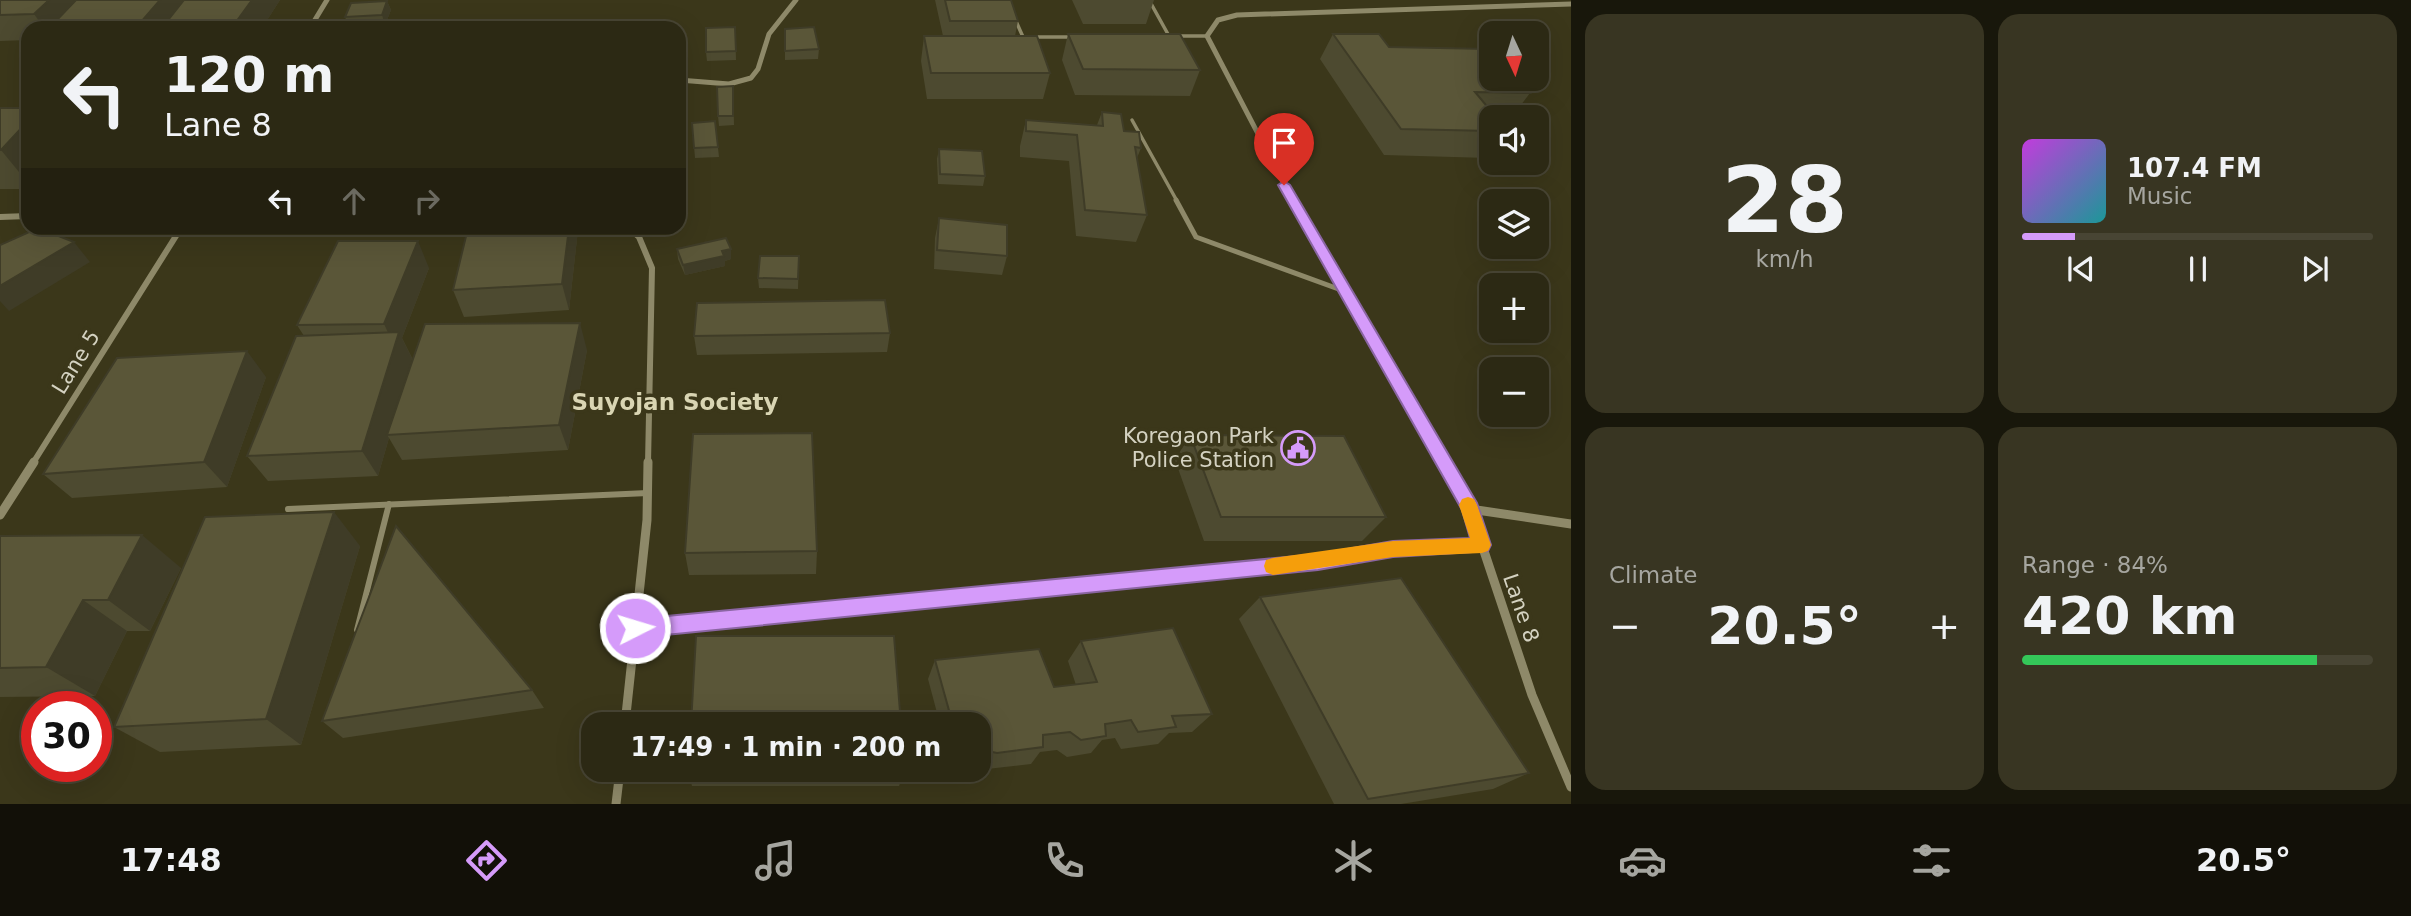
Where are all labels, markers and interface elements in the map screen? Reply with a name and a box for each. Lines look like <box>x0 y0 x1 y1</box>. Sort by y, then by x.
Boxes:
north arrow <box>1479 21 1549 91</box>
map controls <box>1479 21 1549 427</box>
text: 120 m <box>164 47 334 104</box>
icon: left <box>49 49 140 140</box>
button: sound <box>1479 105 1549 175</box>
text: Lane 8 <box>164 106 272 144</box>
pin <box>1254 113 1314 185</box>
icon: arrive <box>1265 124 1303 162</box>
text: 28 <box>1721 148 1848 253</box>
text: 107.4 FM <box>2127 153 2262 183</box>
icon: left <box>262 182 300 220</box>
icon: ahead <box>335 182 373 220</box>
icon: right <box>408 182 446 220</box>
text: Music <box>2127 183 2192 209</box>
button: layers <box>1479 189 1549 259</box>
text: km/h <box>1755 246 1814 272</box>
icon: previous <box>2062 250 2100 288</box>
icon: pause <box>2179 250 2217 288</box>
icon: next <box>2296 250 2334 288</box>
button: + <box>1479 273 1549 343</box>
street label: Lane 5 <box>47 326 105 398</box>
button: − <box>1479 357 1549 427</box>
district label: Suyojan Society <box>572 389 779 415</box>
place label: Koregaon Park Police Station <box>1123 424 1275 472</box>
public building icon: Koregaon Park Police Station <box>1279 429 1317 467</box>
text: Range · 84% <box>2022 552 2168 578</box>
text: Climate <box>1609 562 1698 588</box>
street label: Lane 8 <box>1498 571 1544 645</box>
text: 420 km <box>2022 586 2237 646</box>
position arrow <box>598 591 672 665</box>
text: 20.5° <box>1707 596 1862 656</box>
text: − <box>1609 604 1641 648</box>
text: + <box>1928 604 1960 648</box>
speed limit sign: 30 <box>21 691 112 782</box>
text: 17:49 · 1 min · 200 m <box>631 732 941 762</box>
icon: directions <box>462 836 511 885</box>
icon: music <box>751 836 800 885</box>
icon: phone <box>1040 836 1089 885</box>
icon: climate <box>1329 836 1378 885</box>
icon: car <box>1618 836 1667 885</box>
icon: filters <box>1907 836 1956 885</box>
text: 17:48 <box>120 841 222 879</box>
text: 20.5° <box>2196 841 2291 879</box>

